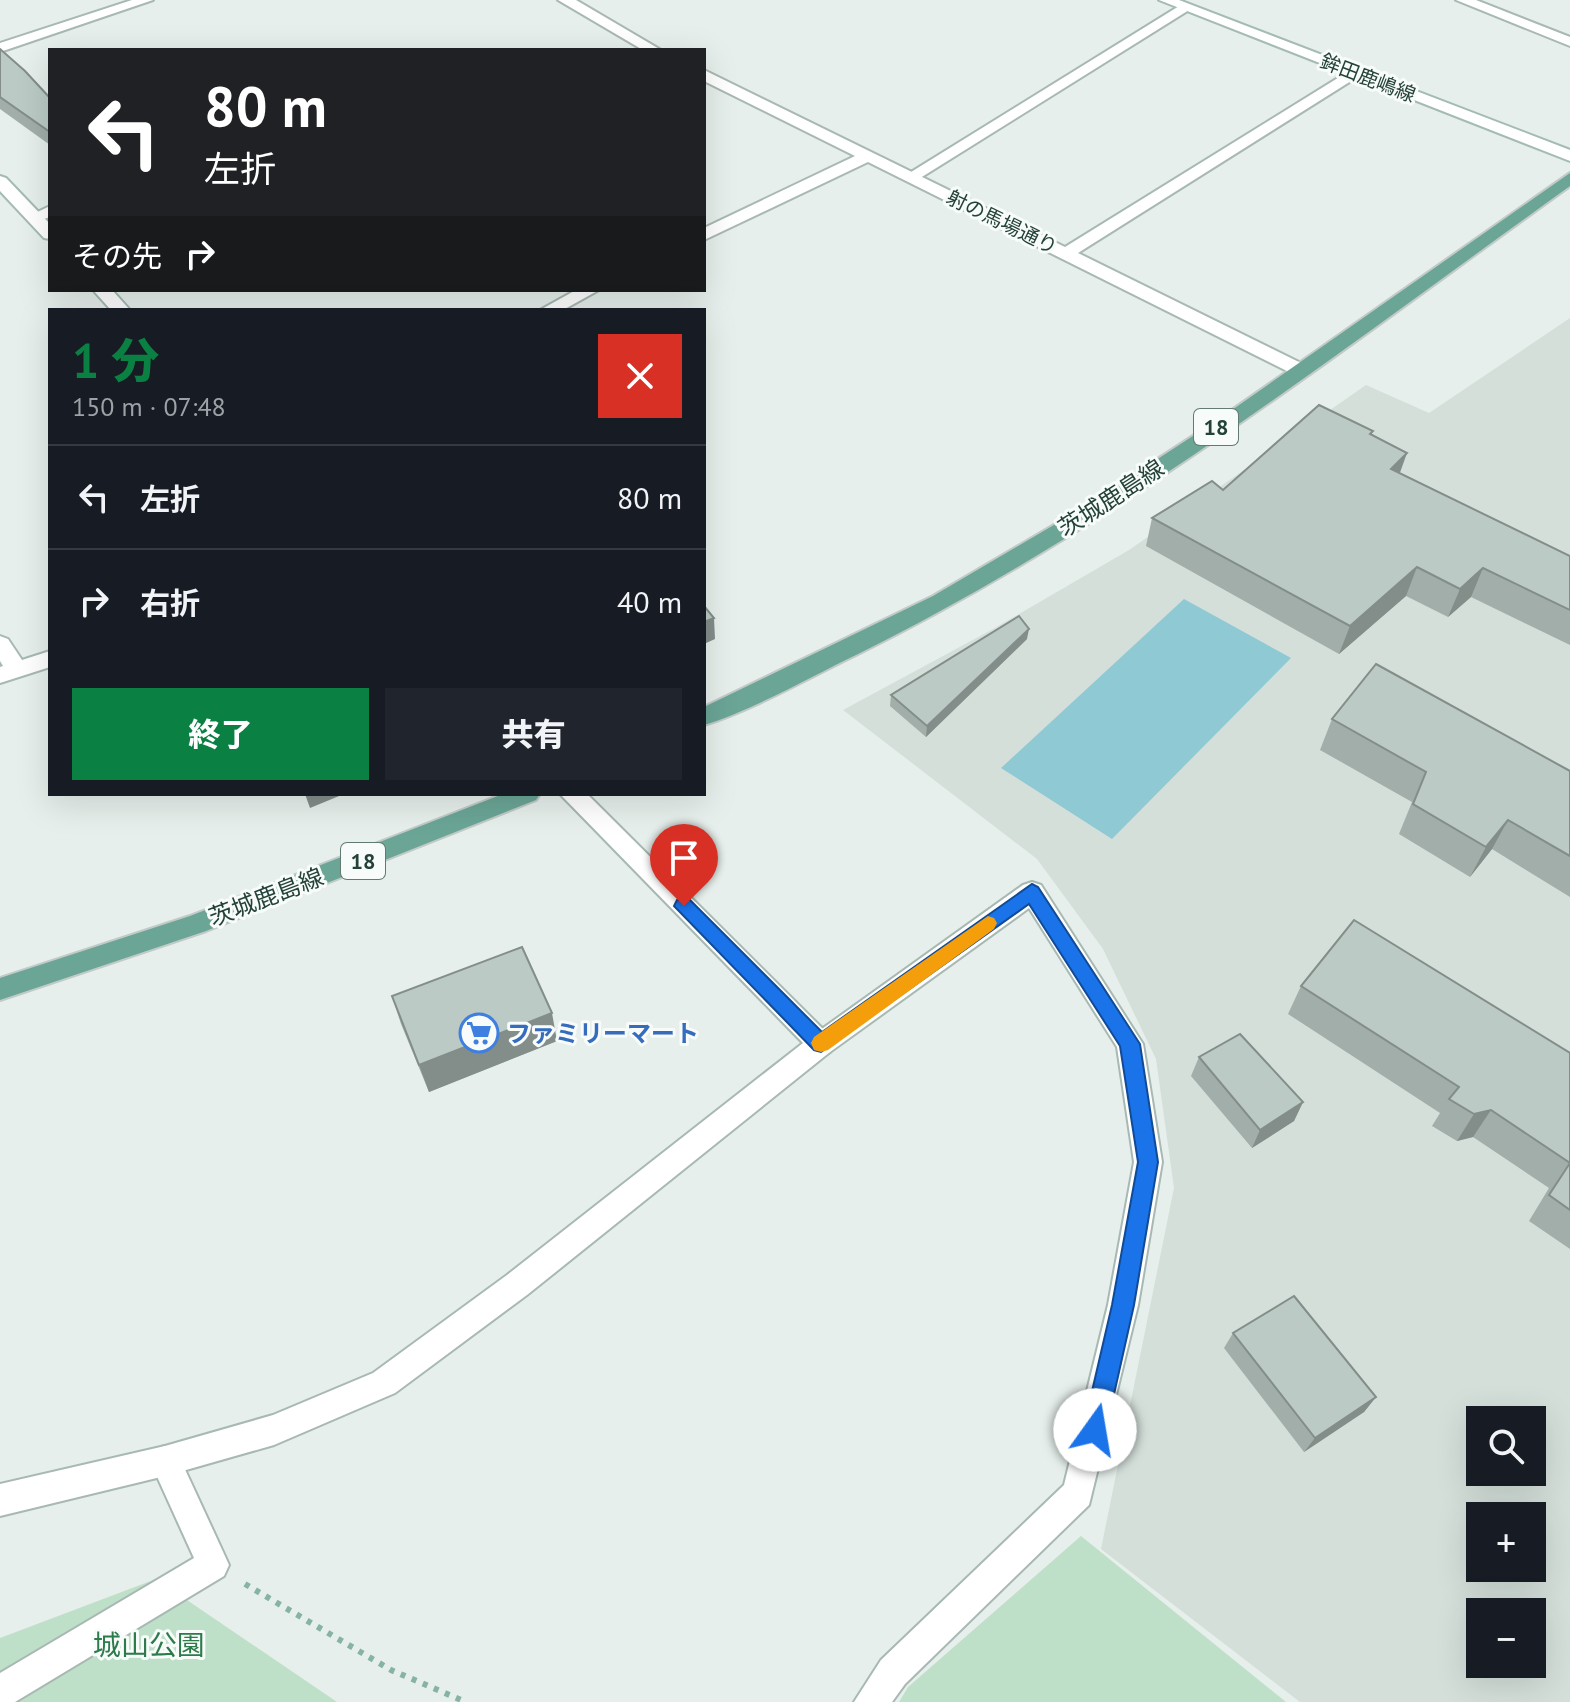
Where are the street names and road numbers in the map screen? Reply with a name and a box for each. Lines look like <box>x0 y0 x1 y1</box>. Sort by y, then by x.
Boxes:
street label: 鉾田鹿嶋線 <box>1317 48 1419 108</box>
street label: 射の馬場通り <box>942 184 1062 260</box>
road number: 18 <box>1194 409 1238 445</box>
street label: 茨城鹿島線 <box>1052 452 1170 544</box>
road number: 18 <box>341 843 385 879</box>
street label: 茨城鹿島線 <box>204 861 328 933</box>

